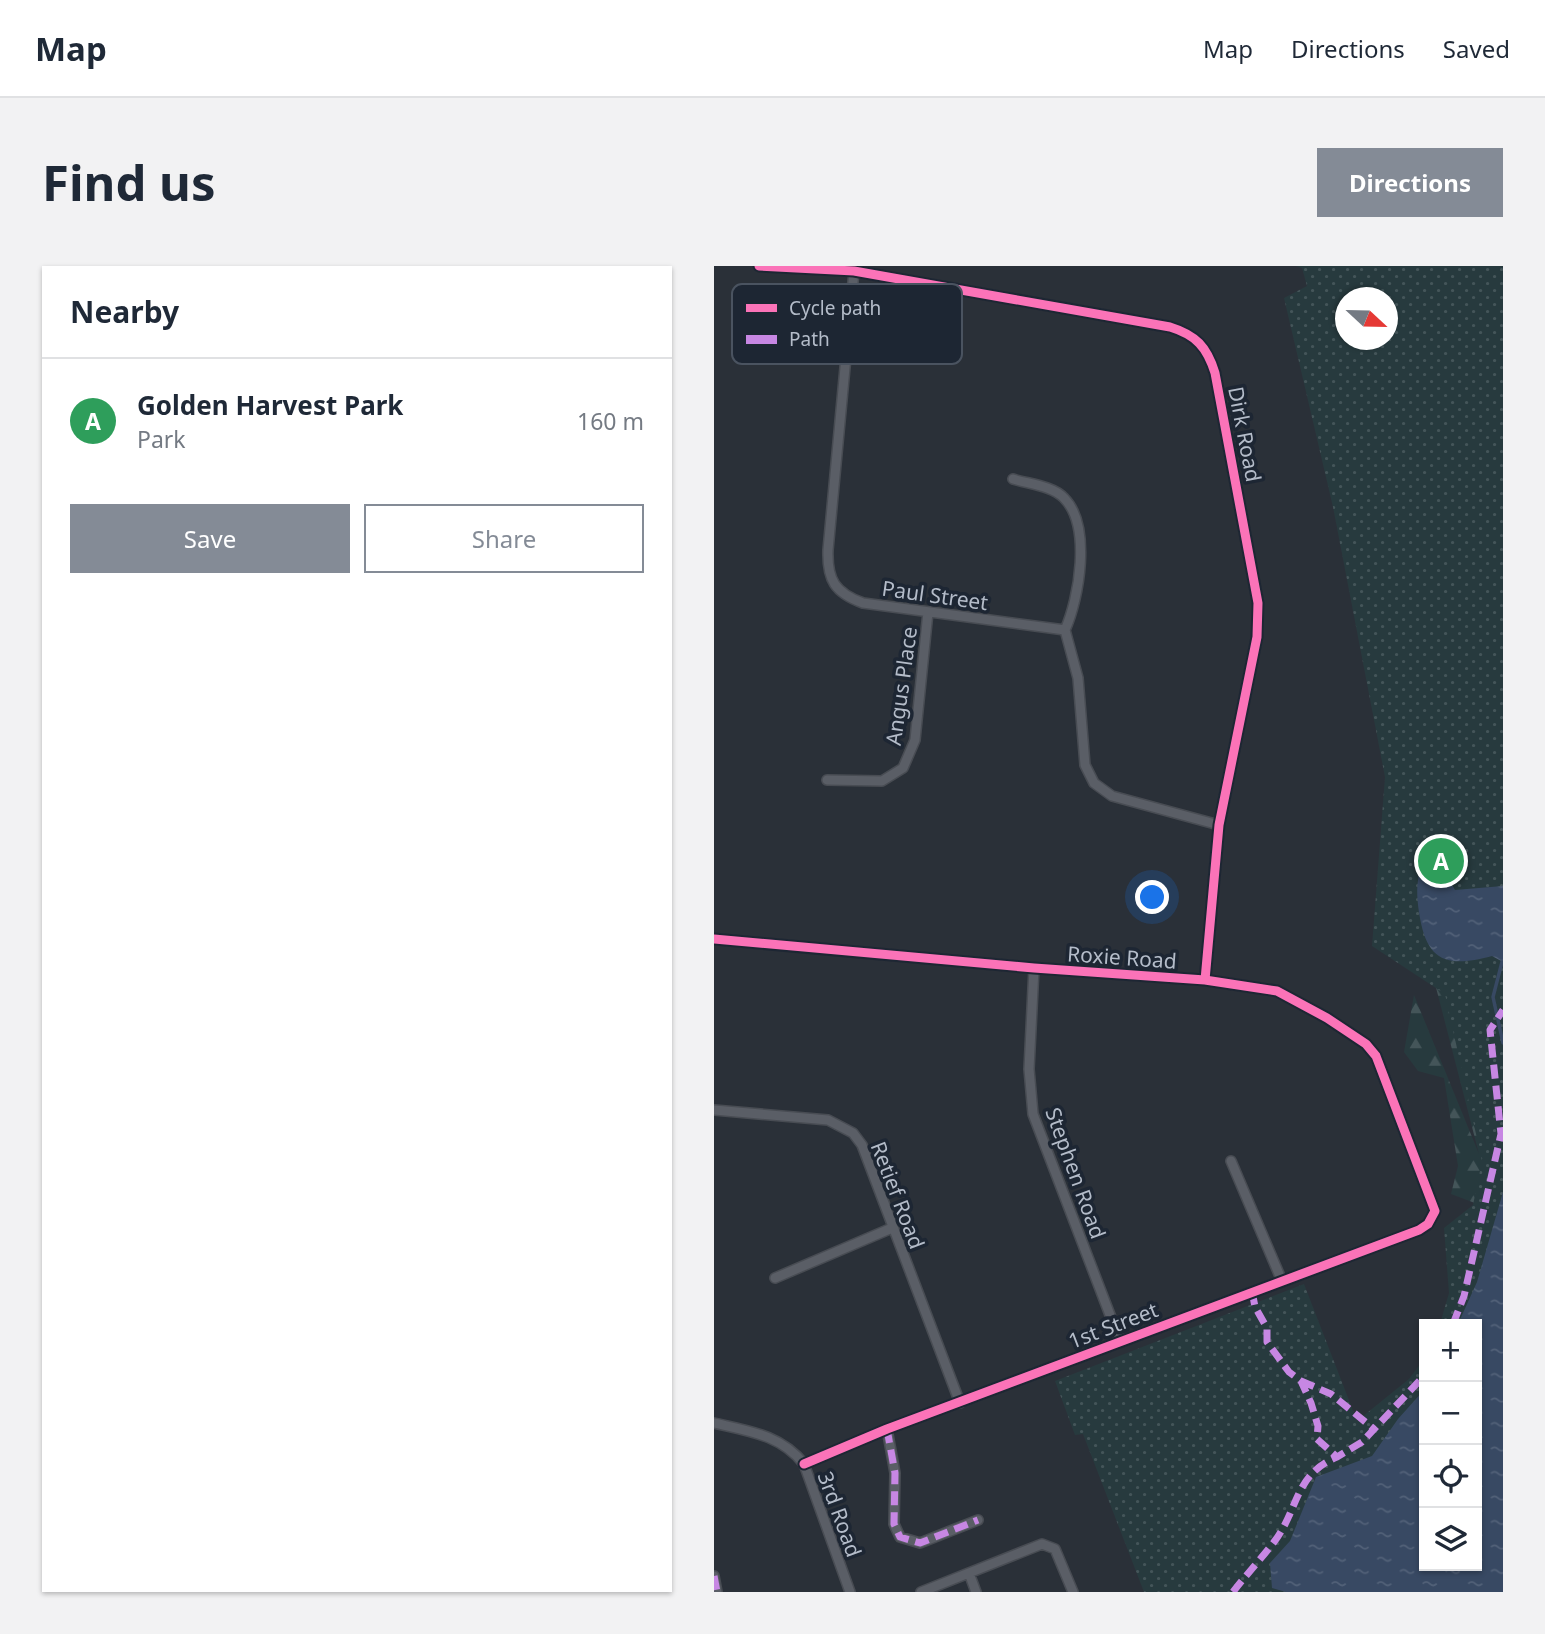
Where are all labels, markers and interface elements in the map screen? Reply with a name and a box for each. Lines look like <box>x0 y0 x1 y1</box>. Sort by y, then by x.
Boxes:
text: Map <box>35 26 107 71</box>
text: Map <box>1203 32 1253 65</box>
text: Directions <box>1291 32 1405 65</box>
text: Saved <box>1443 32 1510 65</box>
button: Directions <box>1317 148 1503 217</box>
text: Find us <box>42 149 216 215</box>
legend <box>732 284 962 364</box>
north arrow <box>1335 287 1398 350</box>
text: Nearby <box>70 291 179 332</box>
text: Cycle path <box>789 295 881 321</box>
text: Path <box>789 326 830 352</box>
street label: Dirk Road <box>1222 384 1268 484</box>
text: Golden Harvest Park <box>137 387 403 423</box>
text: A <box>85 405 101 437</box>
text: 160 m <box>577 405 644 437</box>
text: Park <box>137 423 186 455</box>
button: Save <box>70 504 350 573</box>
button: Share <box>364 504 644 573</box>
street label: Paul Street <box>880 574 990 616</box>
street label: Angus Place <box>879 625 923 747</box>
pin: A <box>1418 835 1464 887</box>
your location <box>1135 880 1169 914</box>
street label: Roxie Road <box>1066 939 1178 975</box>
street label: Stephen Road <box>1039 1104 1113 1242</box>
street label: Retief Road <box>865 1137 931 1253</box>
street label: 1st Street <box>1064 1295 1162 1355</box>
map controls <box>1419 1319 1482 1571</box>
button: + <box>1419 1319 1482 1382</box>
button: − <box>1419 1382 1482 1445</box>
button: locate <box>1419 1445 1482 1508</box>
street label: 3rd Road <box>812 1467 868 1561</box>
button: layers <box>1419 1508 1482 1571</box>

